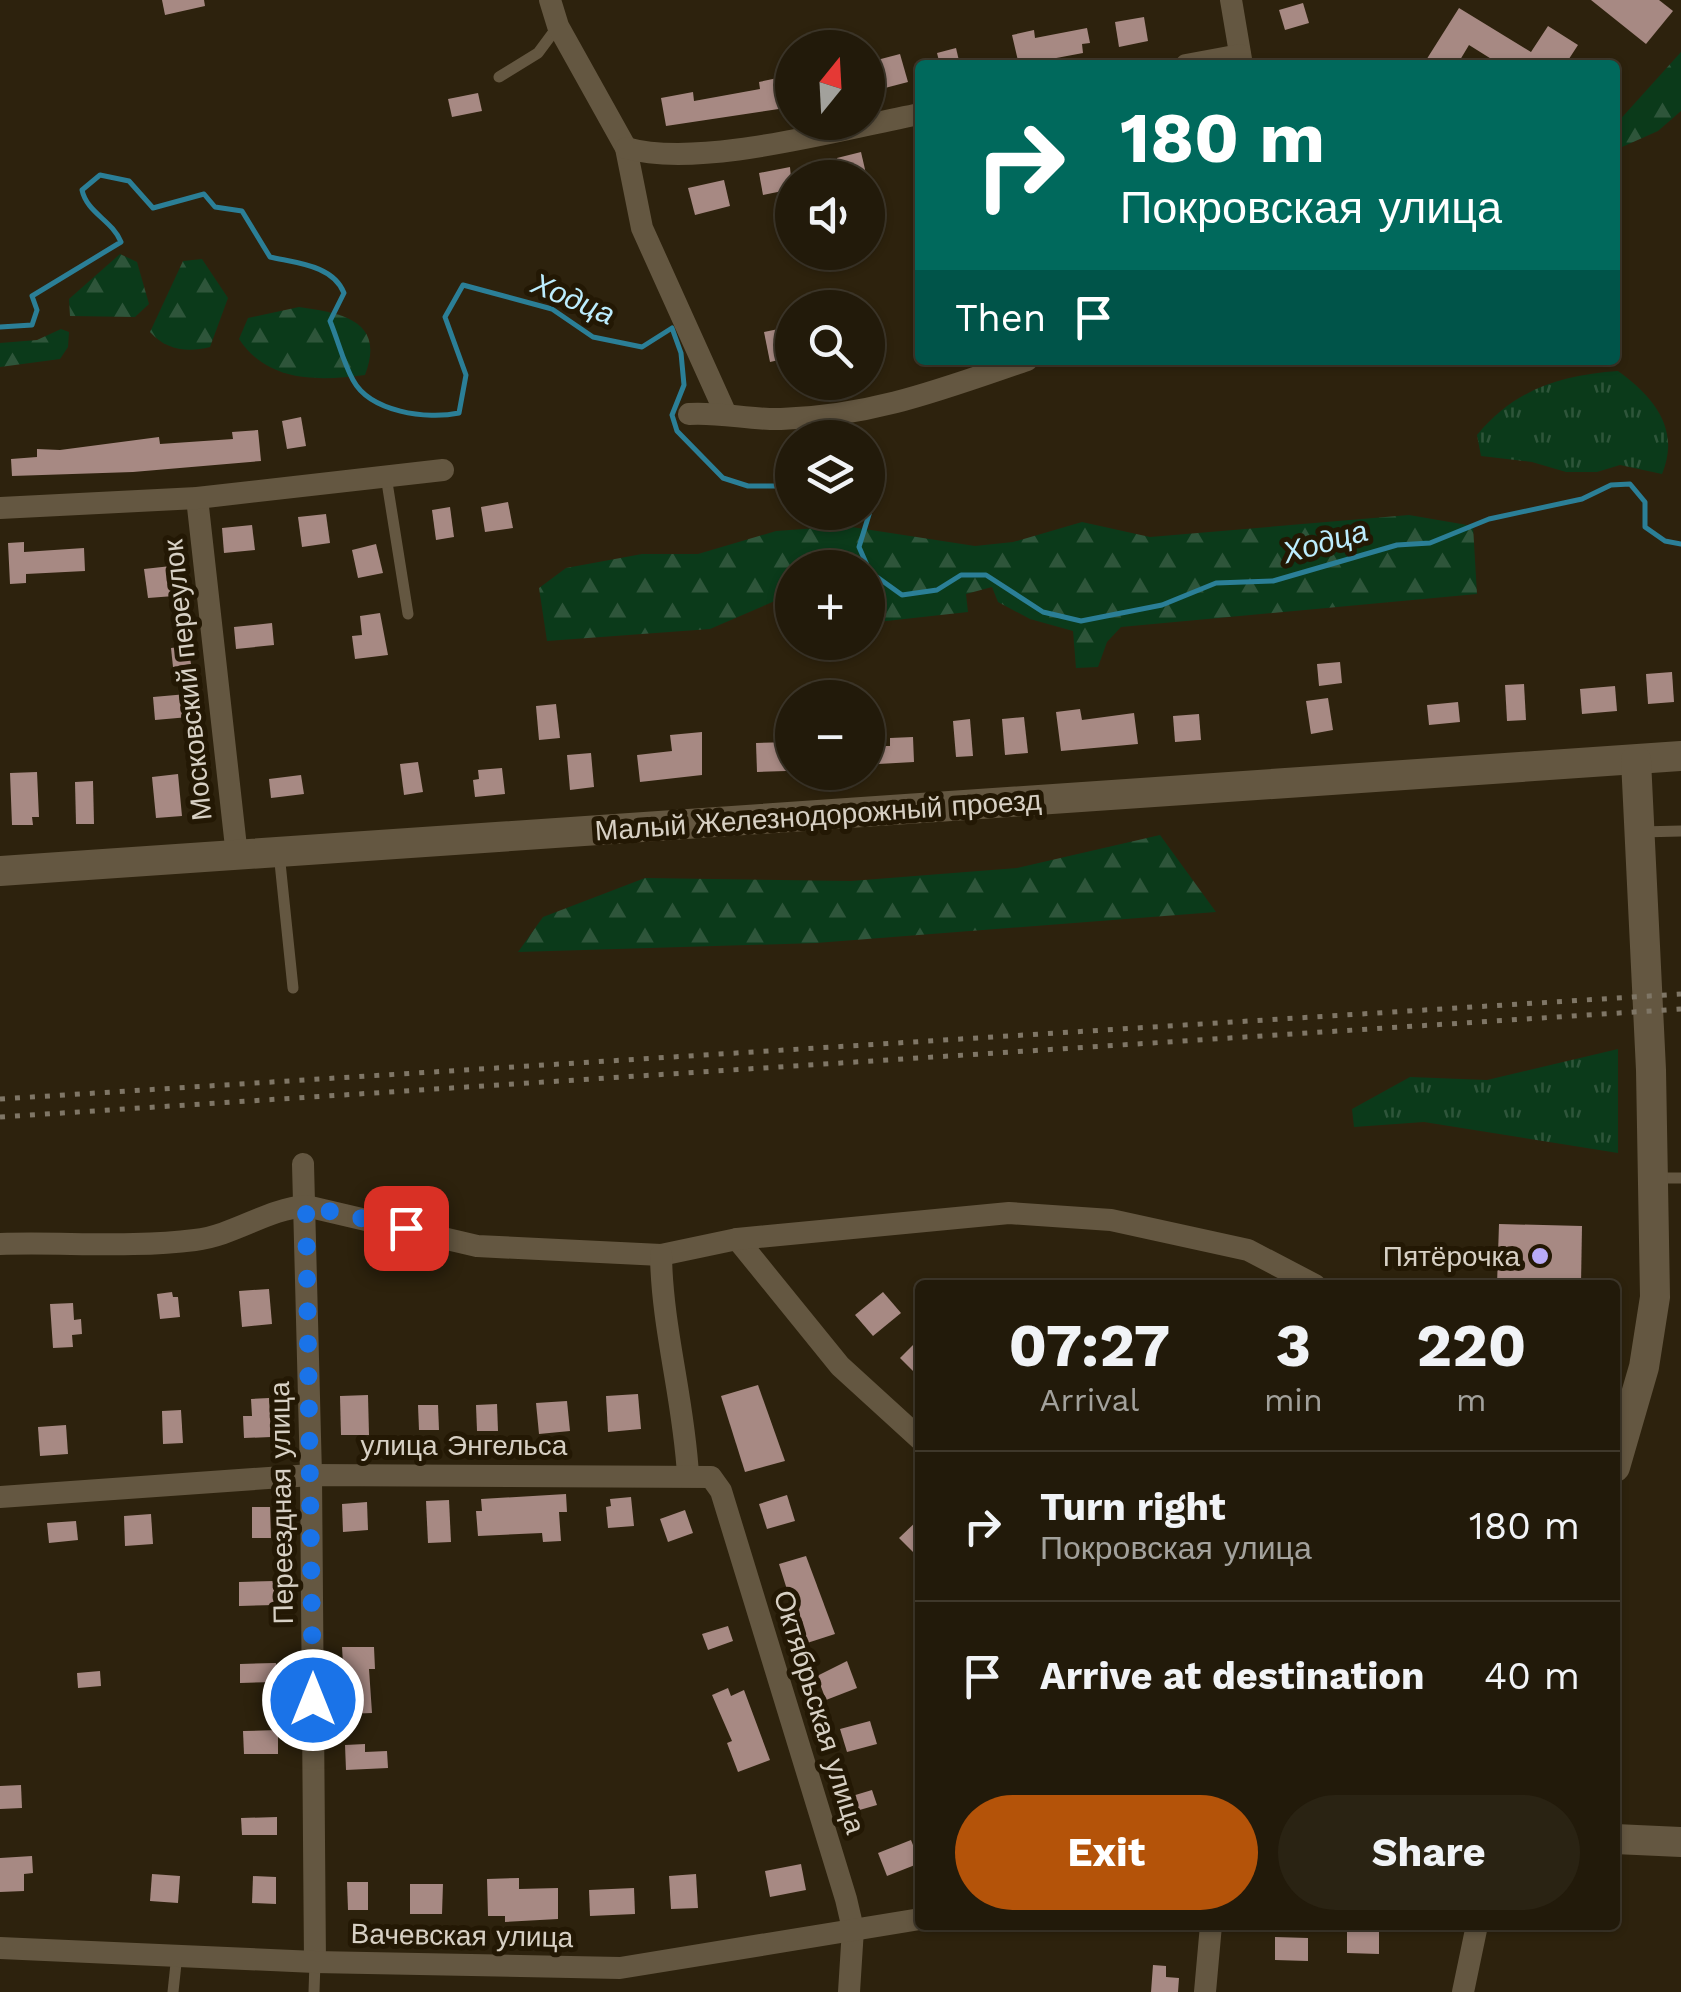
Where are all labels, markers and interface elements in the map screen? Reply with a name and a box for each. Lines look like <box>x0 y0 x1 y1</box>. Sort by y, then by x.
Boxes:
north arrow <box>775 30 885 140</box>
map controls <box>775 30 885 790</box>
text: 180 m <box>1120 97 1325 179</box>
icon: right <box>955 100 1085 230</box>
button: sound <box>775 160 885 270</box>
text: Покровская улица <box>1120 181 1502 234</box>
water label: Ходца <box>525 265 620 332</box>
button: search <box>775 290 885 400</box>
icon: arrive <box>1066 290 1121 345</box>
text: Then <box>955 296 1046 340</box>
button: layers <box>775 420 885 530</box>
water label: Ходца <box>1277 513 1371 571</box>
street label: Московский переулок <box>156 537 219 822</box>
button: + <box>775 550 885 660</box>
button: − <box>775 680 885 790</box>
street label: Малый Железнодорожный проезд <box>594 783 1042 848</box>
pin <box>364 1186 449 1271</box>
icon: arrive <box>379 1201 434 1256</box>
place label: Пятёрочка <box>1383 1240 1520 1273</box>
marker: Пятёрочка <box>1529 1245 1551 1267</box>
text: 07:27 <box>1009 1310 1170 1381</box>
text: 3 <box>1275 1310 1311 1381</box>
text: 220 <box>1416 1310 1526 1381</box>
street label: Переездная улица <box>263 1381 300 1625</box>
text: Arrival <box>1040 1381 1139 1419</box>
text: min <box>1264 1381 1323 1419</box>
text: m <box>1456 1381 1487 1419</box>
street label: улица Энгельса <box>361 1429 568 1462</box>
text: Turn right <box>1040 1485 1226 1529</box>
icon: right <box>955 1499 1010 1554</box>
text: 180 m <box>1469 1504 1580 1548</box>
text: Покровская улица <box>1040 1529 1312 1567</box>
street label: Октябрьская улица <box>767 1587 872 1838</box>
position arrow <box>261 1648 365 1752</box>
icon: arrive <box>955 1649 1010 1704</box>
text: Arrive at destination <box>1040 1654 1425 1698</box>
text: 40 m <box>1484 1654 1580 1698</box>
button: Exit <box>955 1795 1258 1910</box>
button: Share <box>1278 1795 1580 1910</box>
street label: Вачевская улица <box>350 1917 574 1954</box>

